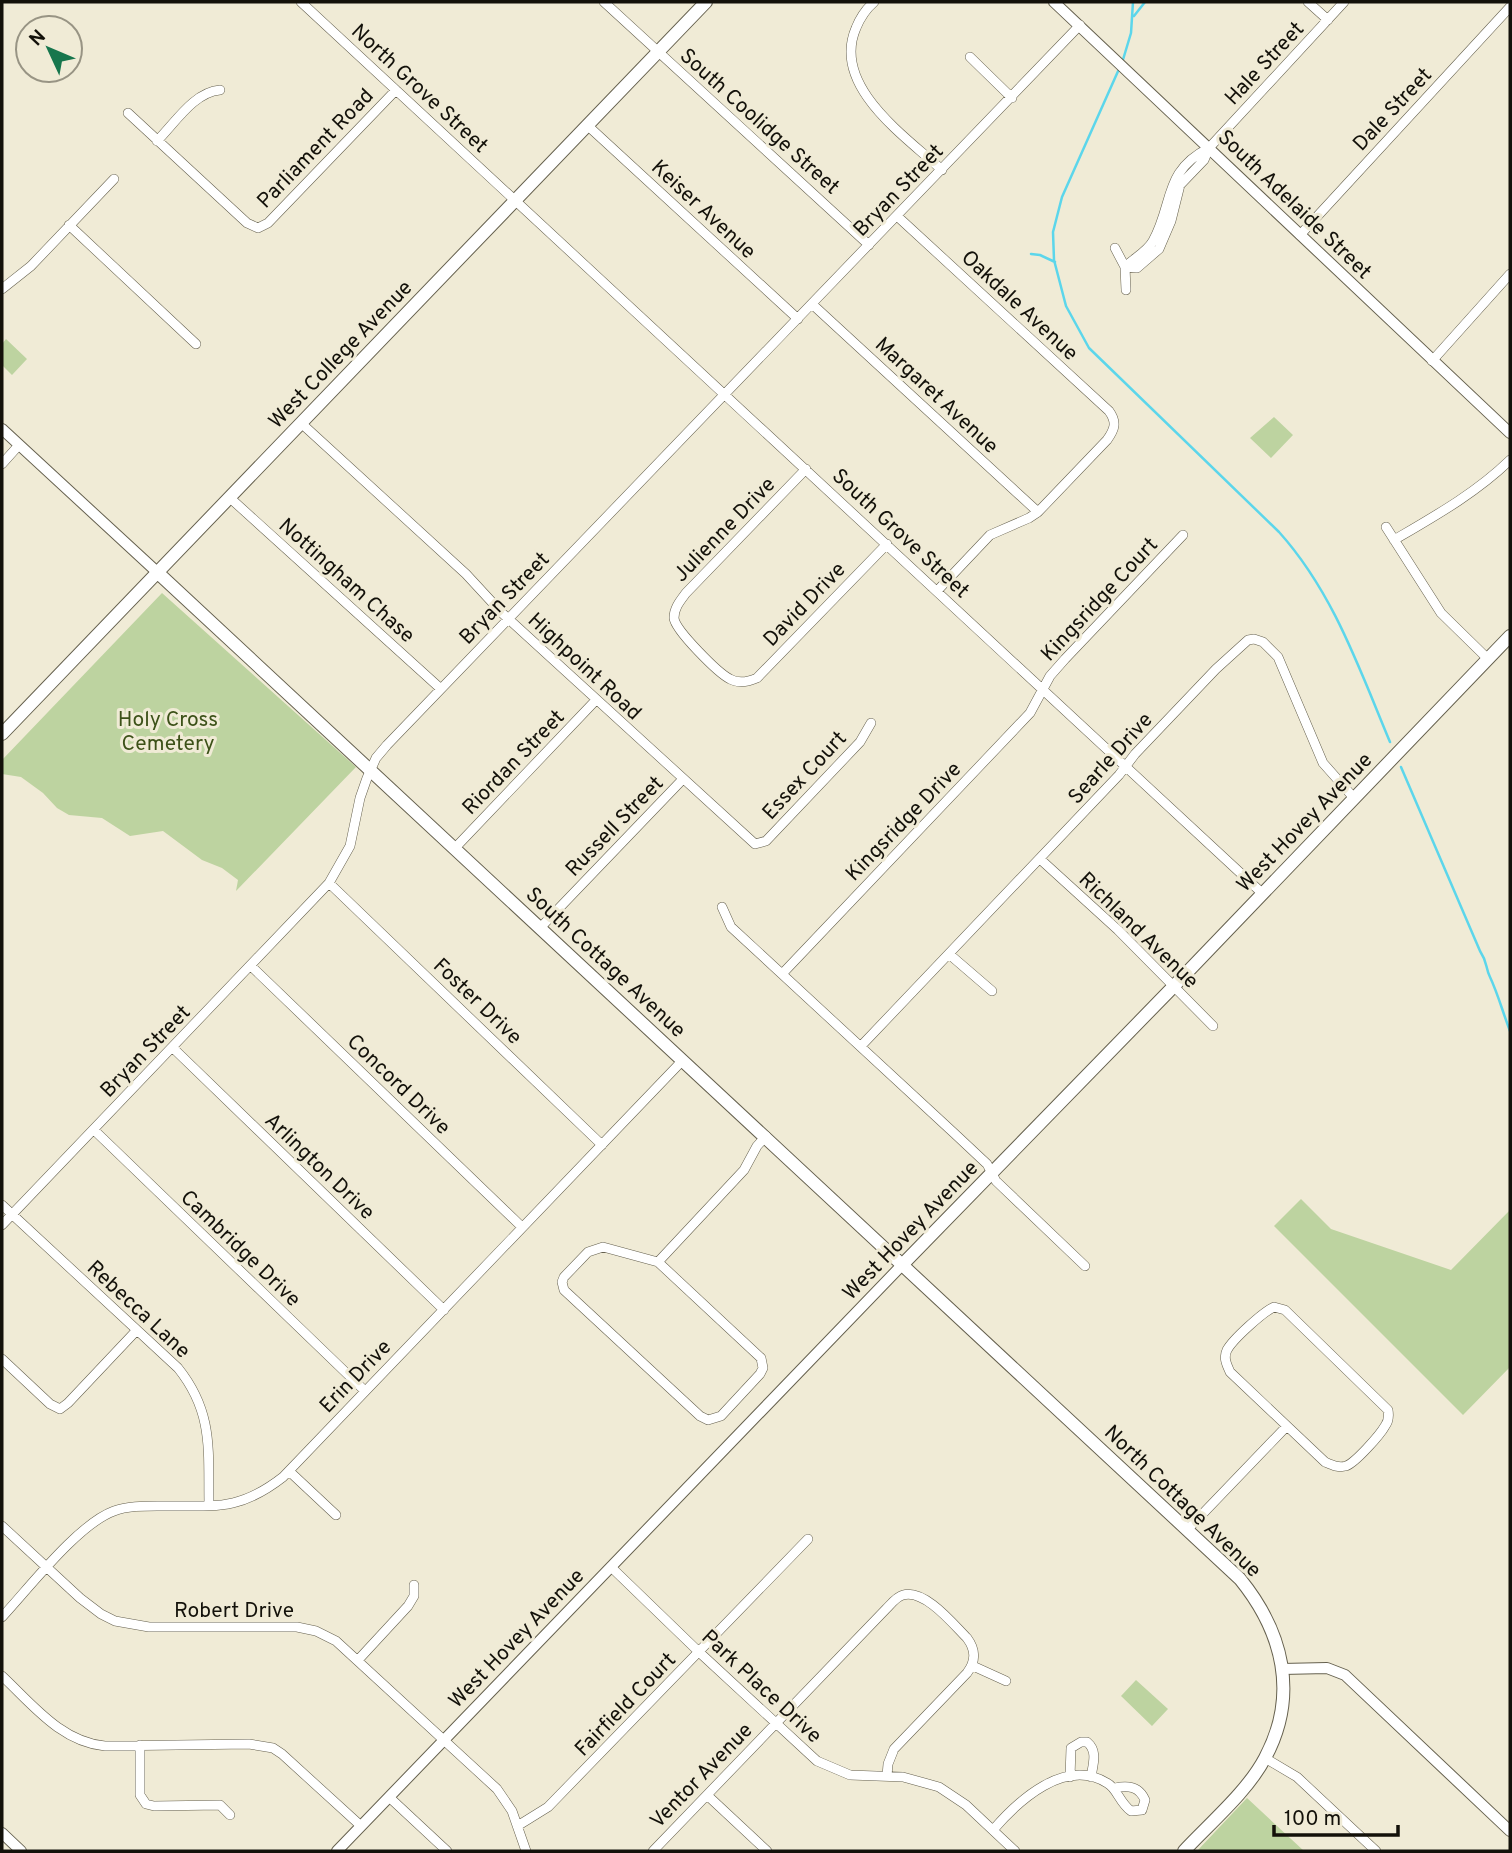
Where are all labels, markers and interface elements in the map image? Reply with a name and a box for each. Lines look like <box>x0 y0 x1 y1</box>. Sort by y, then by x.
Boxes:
north arrow <box>14 14 84 84</box>
street label: Hale Street <box>1220 17 1311 112</box>
street label: North Grove Street <box>345 19 493 160</box>
text: N <box>25 25 52 52</box>
street label: South Coolidge Street <box>673 43 845 201</box>
street label: Dale Street <box>1348 63 1439 157</box>
street label: Parliament Road <box>252 83 380 215</box>
street label: South Adelaide Street <box>1211 124 1377 286</box>
street label: Bryan Street <box>848 139 950 243</box>
street label: Keiser Avenue <box>645 155 761 266</box>
street label: Oakdale Avenue <box>955 245 1083 367</box>
street label: West College Avenue <box>263 275 419 435</box>
street label: Margaret Avenue <box>868 332 1004 460</box>
street label: South Grove Street <box>826 463 974 605</box>
street label: Julienne Drive <box>668 472 782 588</box>
street label: Nottingham Chase <box>272 513 420 649</box>
street label: Kingsridge Court <box>1036 532 1165 668</box>
street label: Bryan Street <box>454 547 556 651</box>
street label: David Drive <box>758 557 852 653</box>
street label: Highpoint Road <box>521 607 647 727</box>
street label: Riordan Street <box>457 705 571 821</box>
park label: Holy Cross Cemetery <box>118 707 218 758</box>
street label: Searle Drive <box>1063 708 1159 810</box>
street label: Essex Court <box>757 726 853 826</box>
street label: West Hovey Avenue <box>1231 747 1379 899</box>
street label: Kingsridge Drive <box>840 757 968 887</box>
street label: Russell Street <box>560 771 670 883</box>
street label: Richland Avenue <box>1072 867 1204 995</box>
street label: South Cottage Avenue <box>519 882 691 1044</box>
street label: Foster Drive <box>427 953 527 1051</box>
street label: Bryan Street <box>95 1000 197 1104</box>
street label: Concord Drive <box>340 1029 455 1141</box>
street label: Arlington Drive <box>258 1108 380 1226</box>
street label: West Hovey Avenue <box>837 1155 985 1307</box>
street label: Cambridge Drive <box>174 1185 306 1313</box>
street label: Rebecca Lane <box>81 1255 195 1365</box>
street label: Erin Drive <box>314 1334 398 1420</box>
street label: North Cottage Avenue <box>1098 1420 1266 1584</box>
street label: West Hovey Avenue <box>443 1563 591 1715</box>
street label: Robert Drive <box>174 1598 294 1625</box>
street label: Park Place Drive <box>695 1624 827 1750</box>
street label: Fairfield Court <box>570 1647 683 1763</box>
street label: Ventor Avenue <box>645 1718 759 1835</box>
scale bar <box>1274 1794 1398 1838</box>
text: 100 m <box>1284 1806 1341 1833</box>

